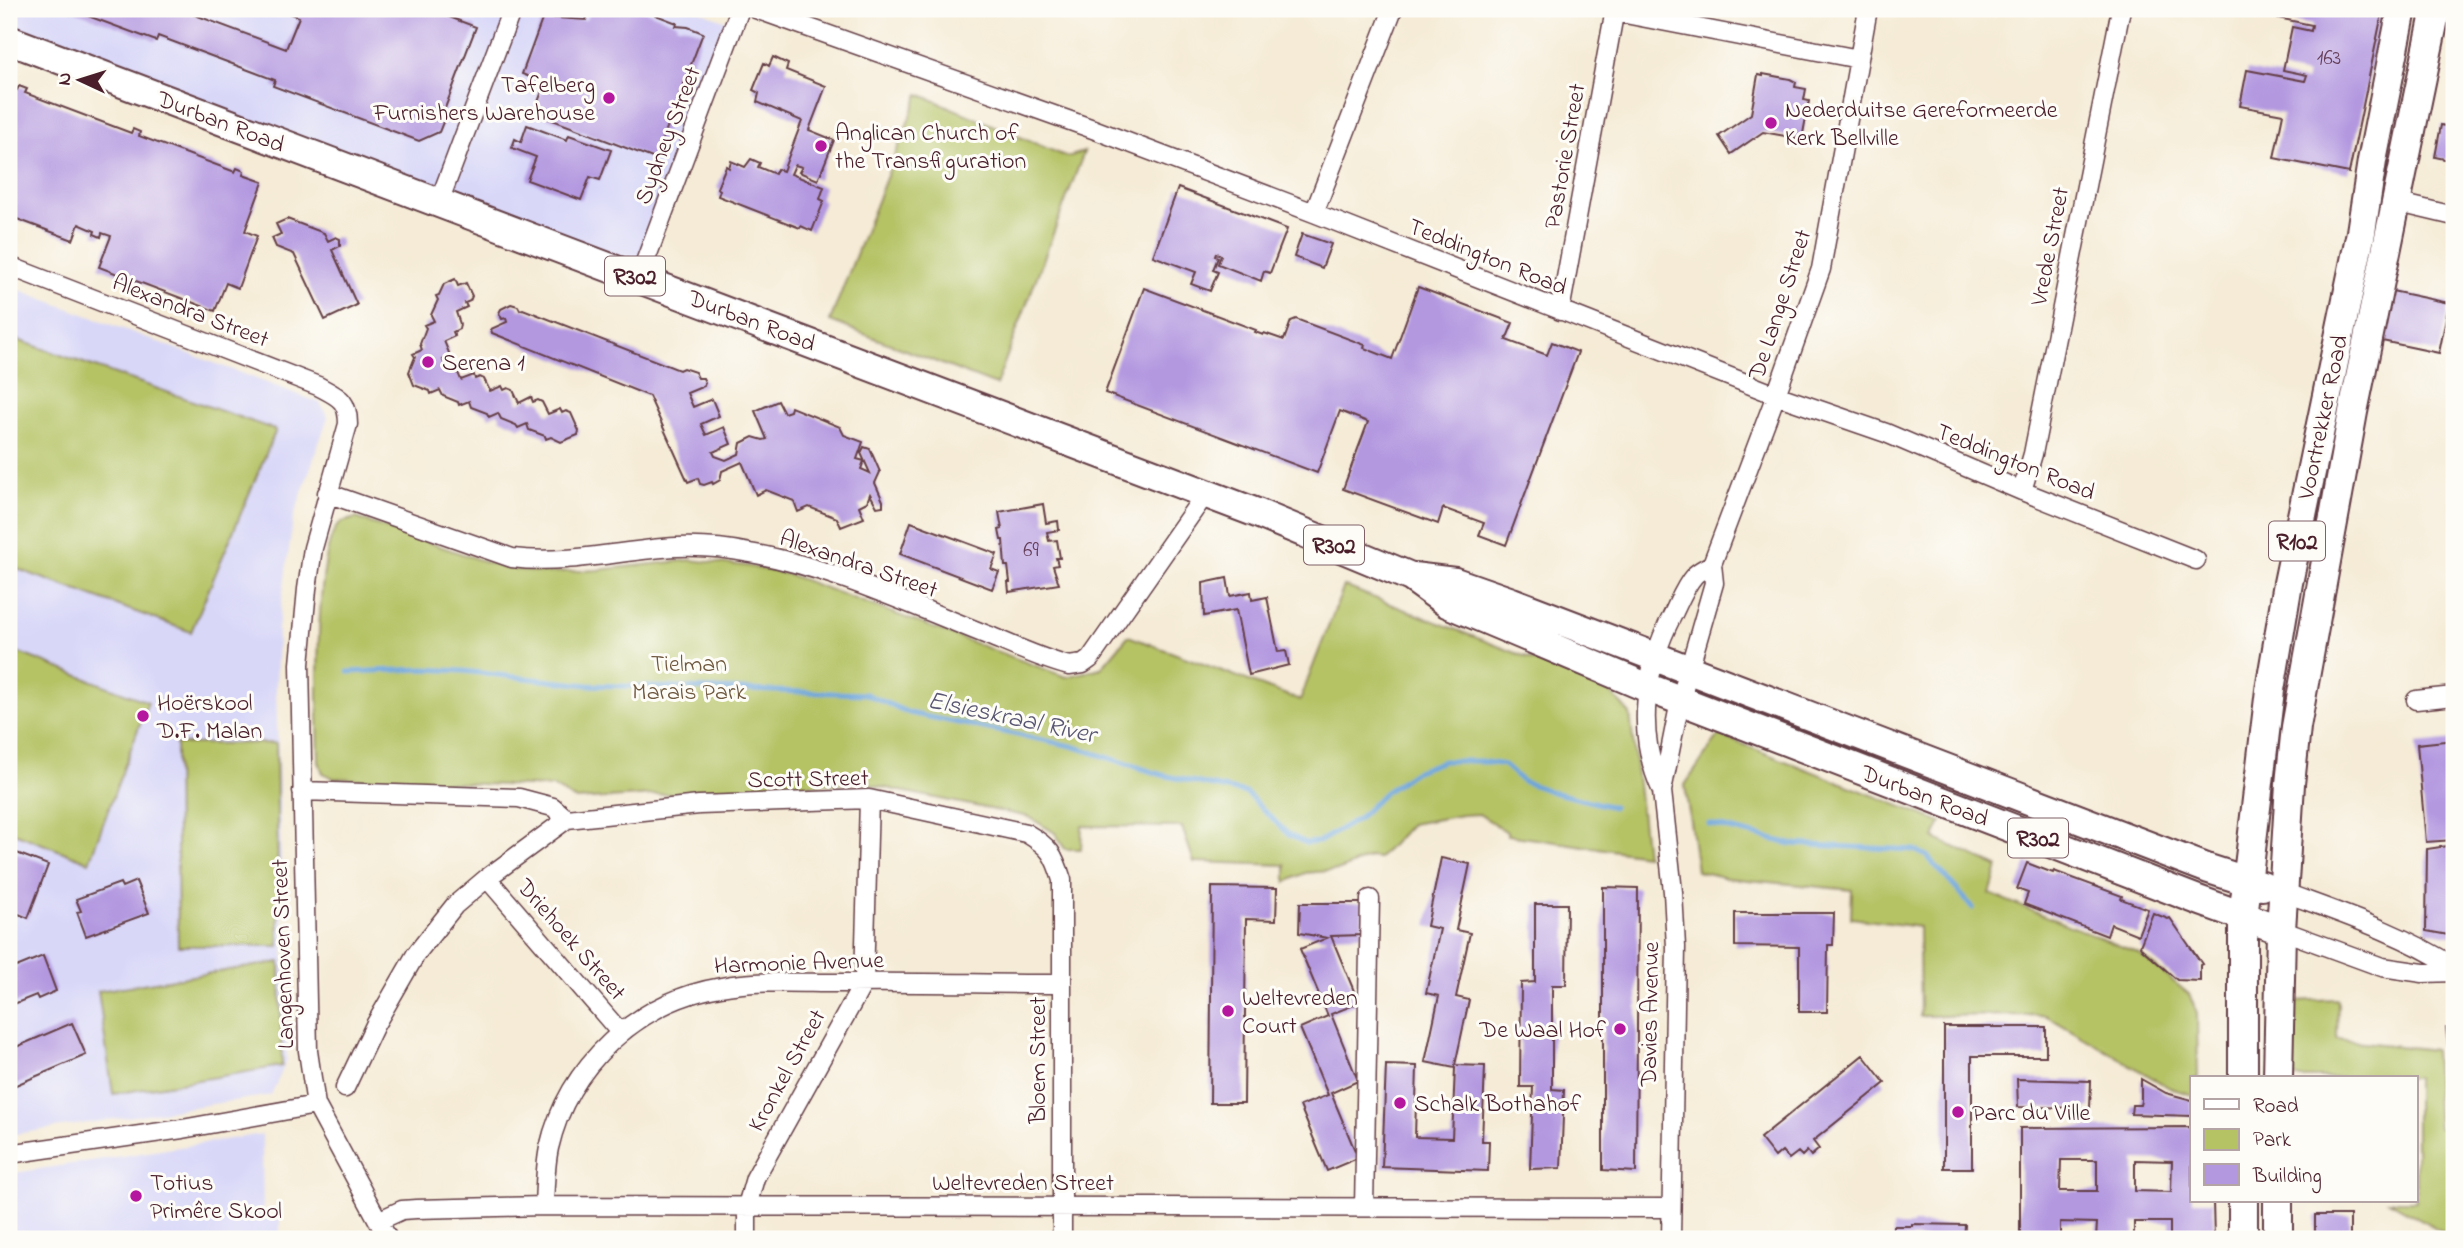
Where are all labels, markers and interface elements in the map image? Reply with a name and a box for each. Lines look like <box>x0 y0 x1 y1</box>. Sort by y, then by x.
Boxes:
house number: 163 <box>2317 44 2341 74</box>
north arrow <box>46 46 116 116</box>
street label: Sydney Street <box>627 62 713 210</box>
place label: Tafelberg Furnishers Warehouse <box>373 69 595 132</box>
text: N <box>52 71 79 86</box>
street label: Pastorie Street <box>1536 81 1596 232</box>
street label: Durban Road <box>150 83 290 164</box>
marker: Tafelberg Furnishers Warehouse <box>601 90 617 106</box>
place label: Nederduitse Gereformeerde Kerk Bellville <box>1785 94 2058 157</box>
marker: Nederduitse Gereformeerde Kerk Bellville <box>1763 115 1779 131</box>
place label: Anglican Church of the Transfiguration <box>835 117 1026 180</box>
marker: Anglican Church of the Transfiguration <box>813 138 829 154</box>
street label: Vrede Street <box>2023 184 2080 310</box>
street label: Teddington Road <box>1402 210 1572 306</box>
street label: De Lange Street <box>1740 225 1822 385</box>
road number: R302 <box>605 256 665 296</box>
street label: Alexandra Street <box>107 266 274 358</box>
street label: Durban Road <box>681 282 821 363</box>
street label: Voortrekker Road <box>2290 332 2359 504</box>
place label: Serena 1 <box>442 347 525 382</box>
marker: Serena 1 <box>420 354 436 370</box>
street label: Teddington Road <box>1930 415 2100 511</box>
street label: Alexandra Street <box>774 522 942 609</box>
road number: R102 <box>2269 522 2325 561</box>
road number: R302 <box>1304 526 1364 565</box>
house number: 69 <box>1023 536 1039 566</box>
park label: Tielman Marais Park <box>632 648 746 711</box>
water label: Elsieskraal River <box>924 683 1102 756</box>
place label: Hoërskool D.F. Malan <box>156 687 262 750</box>
marker: Hoërskool D.F. Malan <box>135 708 151 724</box>
street label: Durban Road <box>1854 757 1994 838</box>
street label: Scott Street <box>747 762 869 799</box>
road number: R302 <box>2008 818 2068 858</box>
street label: Langenhoven Street <box>264 858 305 1049</box>
street label: Driehoek Street <box>506 871 633 1009</box>
street label: Davies Avenue <box>1633 941 1670 1088</box>
street label: Harmonie Avenue <box>713 944 885 985</box>
place label: Weltevreden Court <box>1242 982 1358 1045</box>
street label: Bloem Street <box>1022 996 1057 1125</box>
marker: Weltevreden Court <box>1220 1003 1236 1019</box>
street label: Kronkel Street <box>740 1004 836 1139</box>
place label: De Waal Hof <box>1479 1014 1607 1049</box>
marker: De Waal Hof <box>1612 1021 1628 1037</box>
legend <box>2190 1076 2418 1202</box>
place label: Schalk Bothahof <box>1414 1088 1582 1123</box>
text: Road <box>2253 1092 2299 1122</box>
marker: Schalk Bothahof <box>1392 1095 1408 1111</box>
place label: Parc du Ville <box>1972 1097 2091 1132</box>
marker: Parc du Ville <box>1950 1104 1966 1120</box>
text: Park <box>2253 1126 2292 1156</box>
text: Building <box>2252 1162 2322 1194</box>
place label: Totius Primêre Skool <box>150 1167 282 1230</box>
street label: Weltevreden Street <box>932 1167 1114 1202</box>
marker: Totius Primêre Skool <box>128 1188 144 1204</box>

